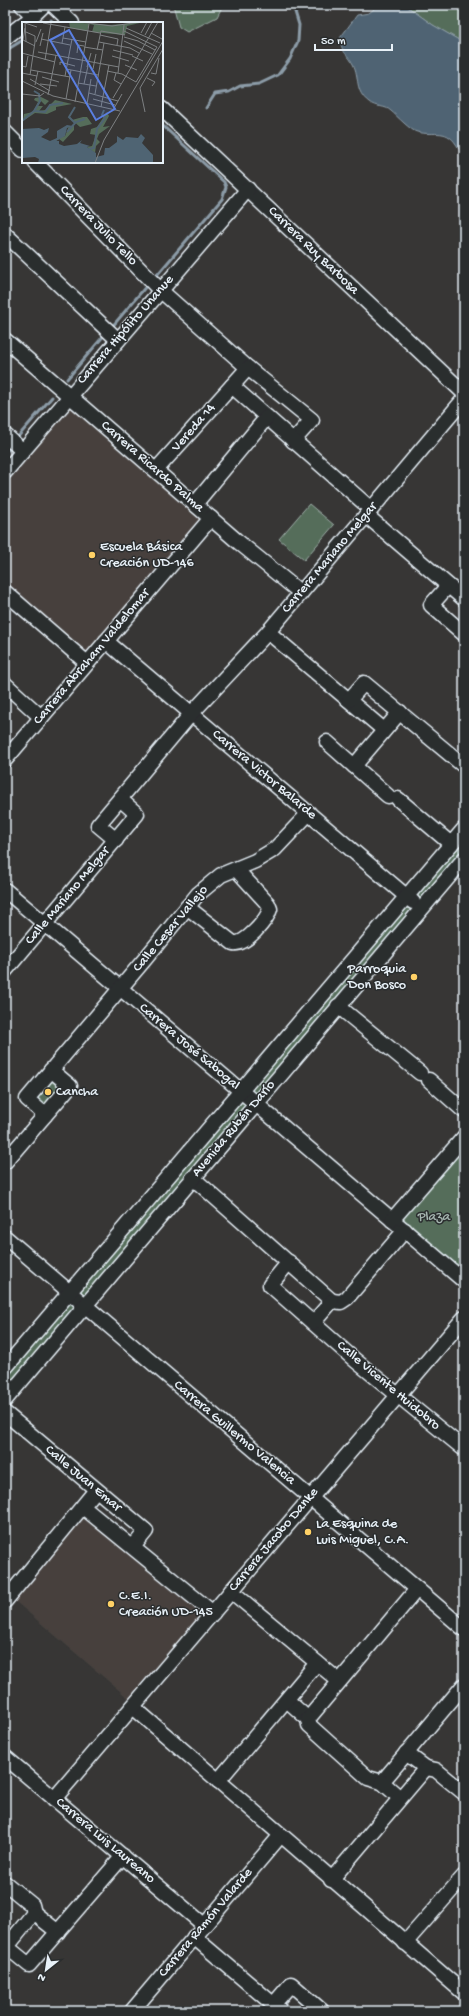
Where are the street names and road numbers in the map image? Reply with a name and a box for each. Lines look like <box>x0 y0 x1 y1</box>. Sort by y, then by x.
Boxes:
street label: Carrera Julio Tello <box>55 182 141 270</box>
street label: Carrera Ruy Barbosa <box>264 203 363 300</box>
street label: Carrera Hipólito Unanue <box>74 271 179 388</box>
street label: Vereda 14 <box>168 400 220 457</box>
street label: Carrera Ricardo Palma <box>97 417 208 517</box>
street label: Carrera Mariano Melgar <box>279 498 382 617</box>
street label: Carrera Abraham Valdelomar <box>30 585 155 729</box>
street label: Carrera Victor Balarde <box>208 726 320 824</box>
street label: Calle Mariano Melgar <box>22 843 115 949</box>
street label: Calle Cesar Vallejo <box>130 882 212 976</box>
street label: Carrera José Sabogal <box>135 1000 243 1094</box>
street label: Avenida Rubén Darío <box>189 1077 279 1181</box>
street label: Calle Vicente Huidobro <box>333 1338 443 1434</box>
street label: Carrera Guillermo Valencia <box>170 1377 299 1490</box>
street label: Calle Juan Emar <box>41 1442 126 1517</box>
street label: Carrera Jacobo Danke <box>225 1484 323 1596</box>
street label: Carrera Luis Laureano <box>52 1794 158 1888</box>
street label: Carrera Ramón Valarde <box>155 1864 257 1981</box>

